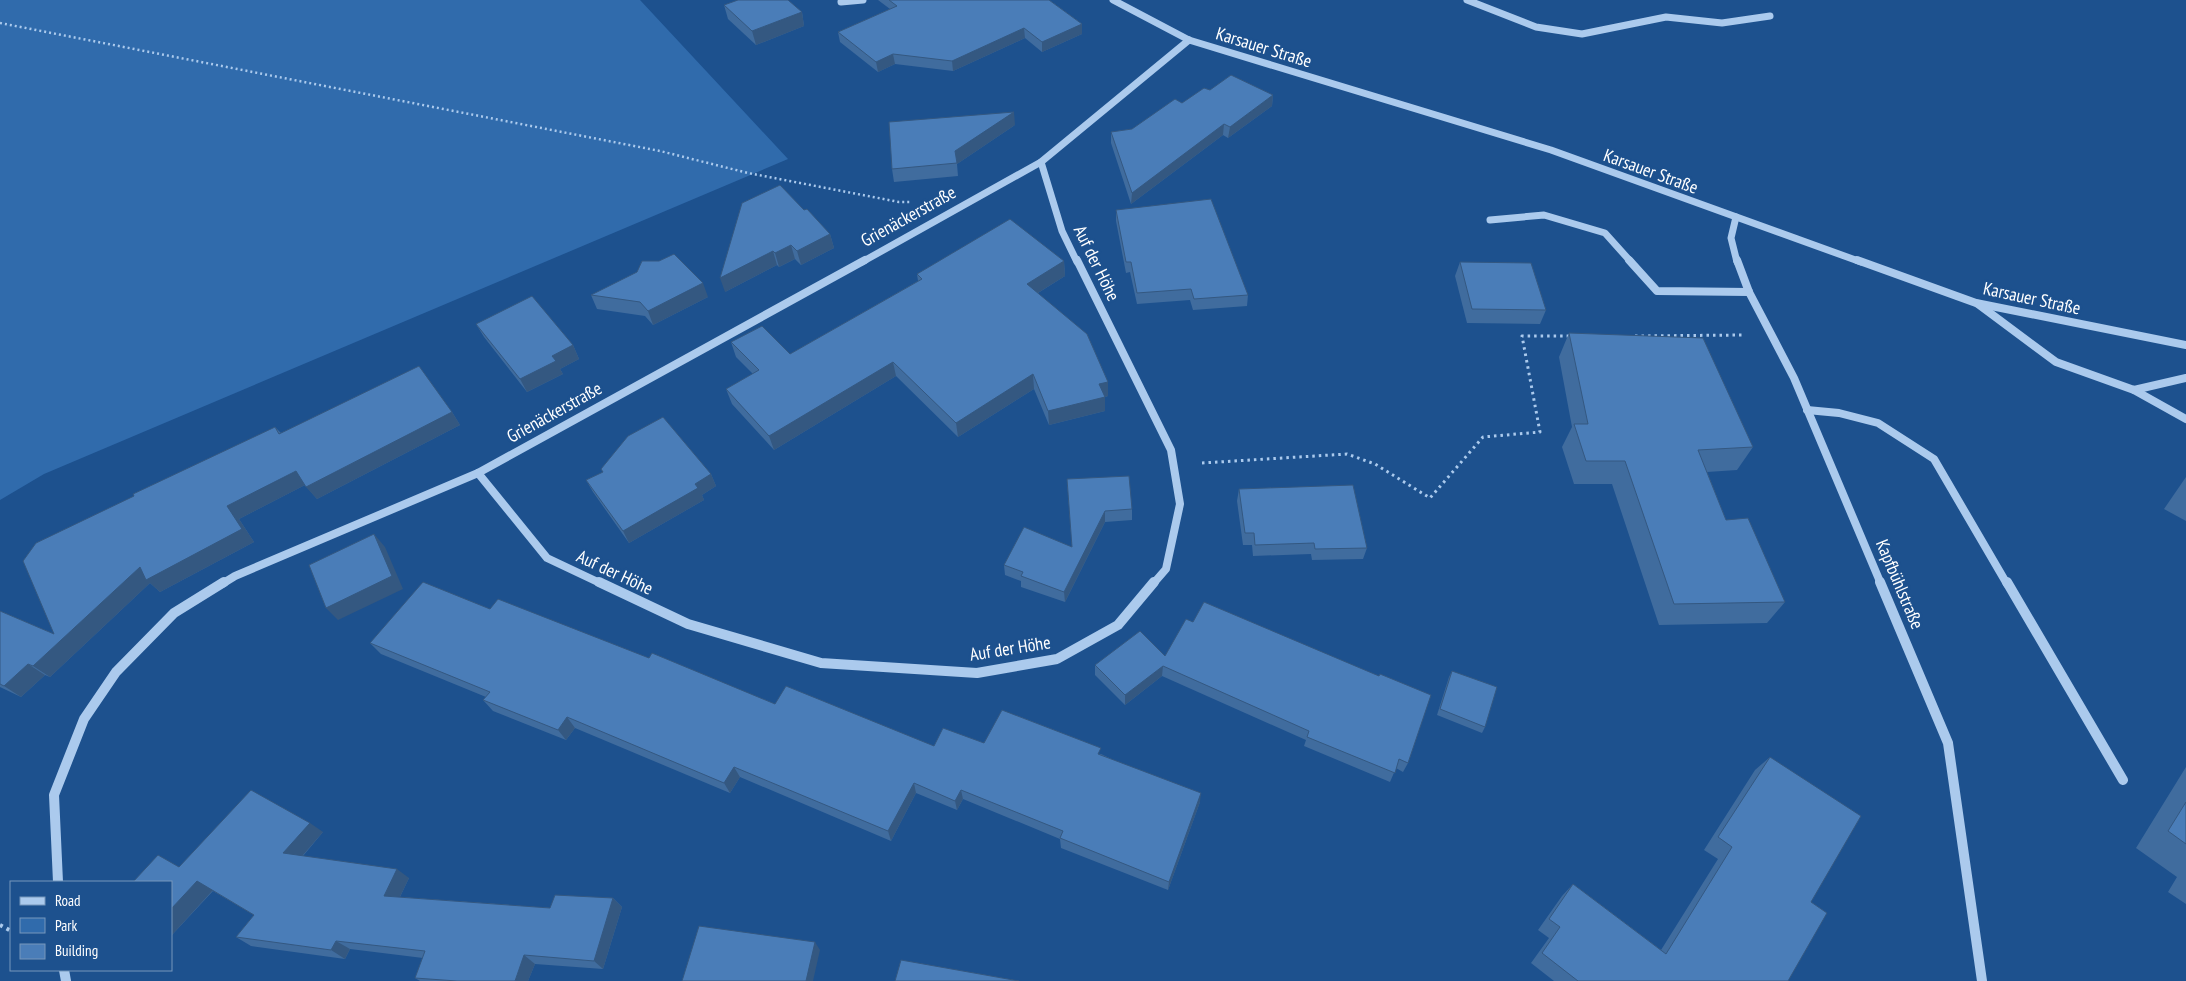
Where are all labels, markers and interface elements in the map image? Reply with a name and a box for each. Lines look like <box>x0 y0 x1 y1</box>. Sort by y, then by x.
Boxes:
street label: Karsauer Straße <box>1213 22 1315 72</box>
street label: Karsauer Straße <box>1601 143 1701 199</box>
street label: Grienäckerstraße <box>856 180 960 252</box>
street label: Auf der Höhe <box>1069 221 1125 305</box>
street label: Karsauer Straße <box>1981 276 2083 320</box>
street label: Grienäckerstraße <box>502 376 606 448</box>
street label: Kapfbühlstraße <box>1871 536 1929 632</box>
street label: Auf der Höhe <box>573 544 657 600</box>
street label: Auf der Höhe <box>968 630 1052 666</box>
legend <box>10 881 172 971</box>
text: Road <box>55 891 81 910</box>
text: Park <box>55 916 77 935</box>
text: Building <box>55 941 98 960</box>

